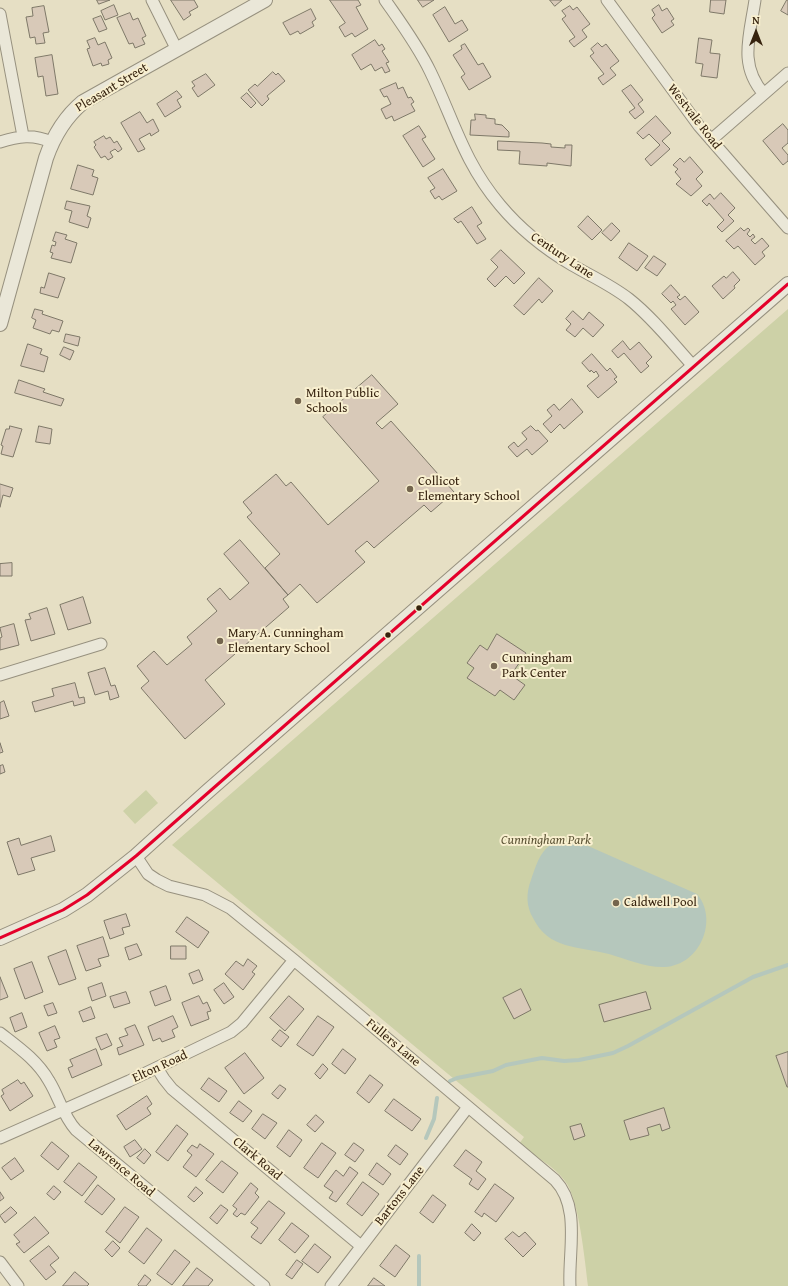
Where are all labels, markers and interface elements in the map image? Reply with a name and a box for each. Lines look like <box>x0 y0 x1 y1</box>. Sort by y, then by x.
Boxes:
north arrow <box>736 12 776 52</box>
text: N <box>752 12 760 28</box>
street label: Pleasant Street <box>73 60 151 116</box>
street label: Westvale Road <box>664 81 724 153</box>
street label: Century Lane <box>528 229 596 283</box>
place label: Milton Public Schools <box>306 386 379 417</box>
marker: Milton Public Schools <box>293 396 303 406</box>
place label: Collicot Elementary School <box>418 474 520 505</box>
marker: Collicot Elementary School <box>405 484 415 494</box>
unlabelled marker <box>414 603 424 613</box>
place label: Mary A. Cunningham Elementary School <box>228 626 344 657</box>
unlabelled marker <box>383 630 393 640</box>
marker: Mary A. Cunningham Elementary School <box>215 636 225 646</box>
place label: Cunningham Park Center <box>502 651 572 682</box>
marker: Cunningham Park Center <box>489 661 499 671</box>
park label: Cunningham Park <box>501 833 591 849</box>
place label: Caldwell Pool <box>624 895 697 911</box>
marker: Caldwell Pool <box>611 898 621 908</box>
street label: Fullers Lane <box>363 1016 423 1070</box>
street label: Elton Road <box>130 1048 190 1086</box>
street label: Clark Road <box>229 1134 285 1184</box>
street label: Lawrence Road <box>85 1136 157 1200</box>
street label: Bartons Lane <box>372 1163 428 1229</box>

